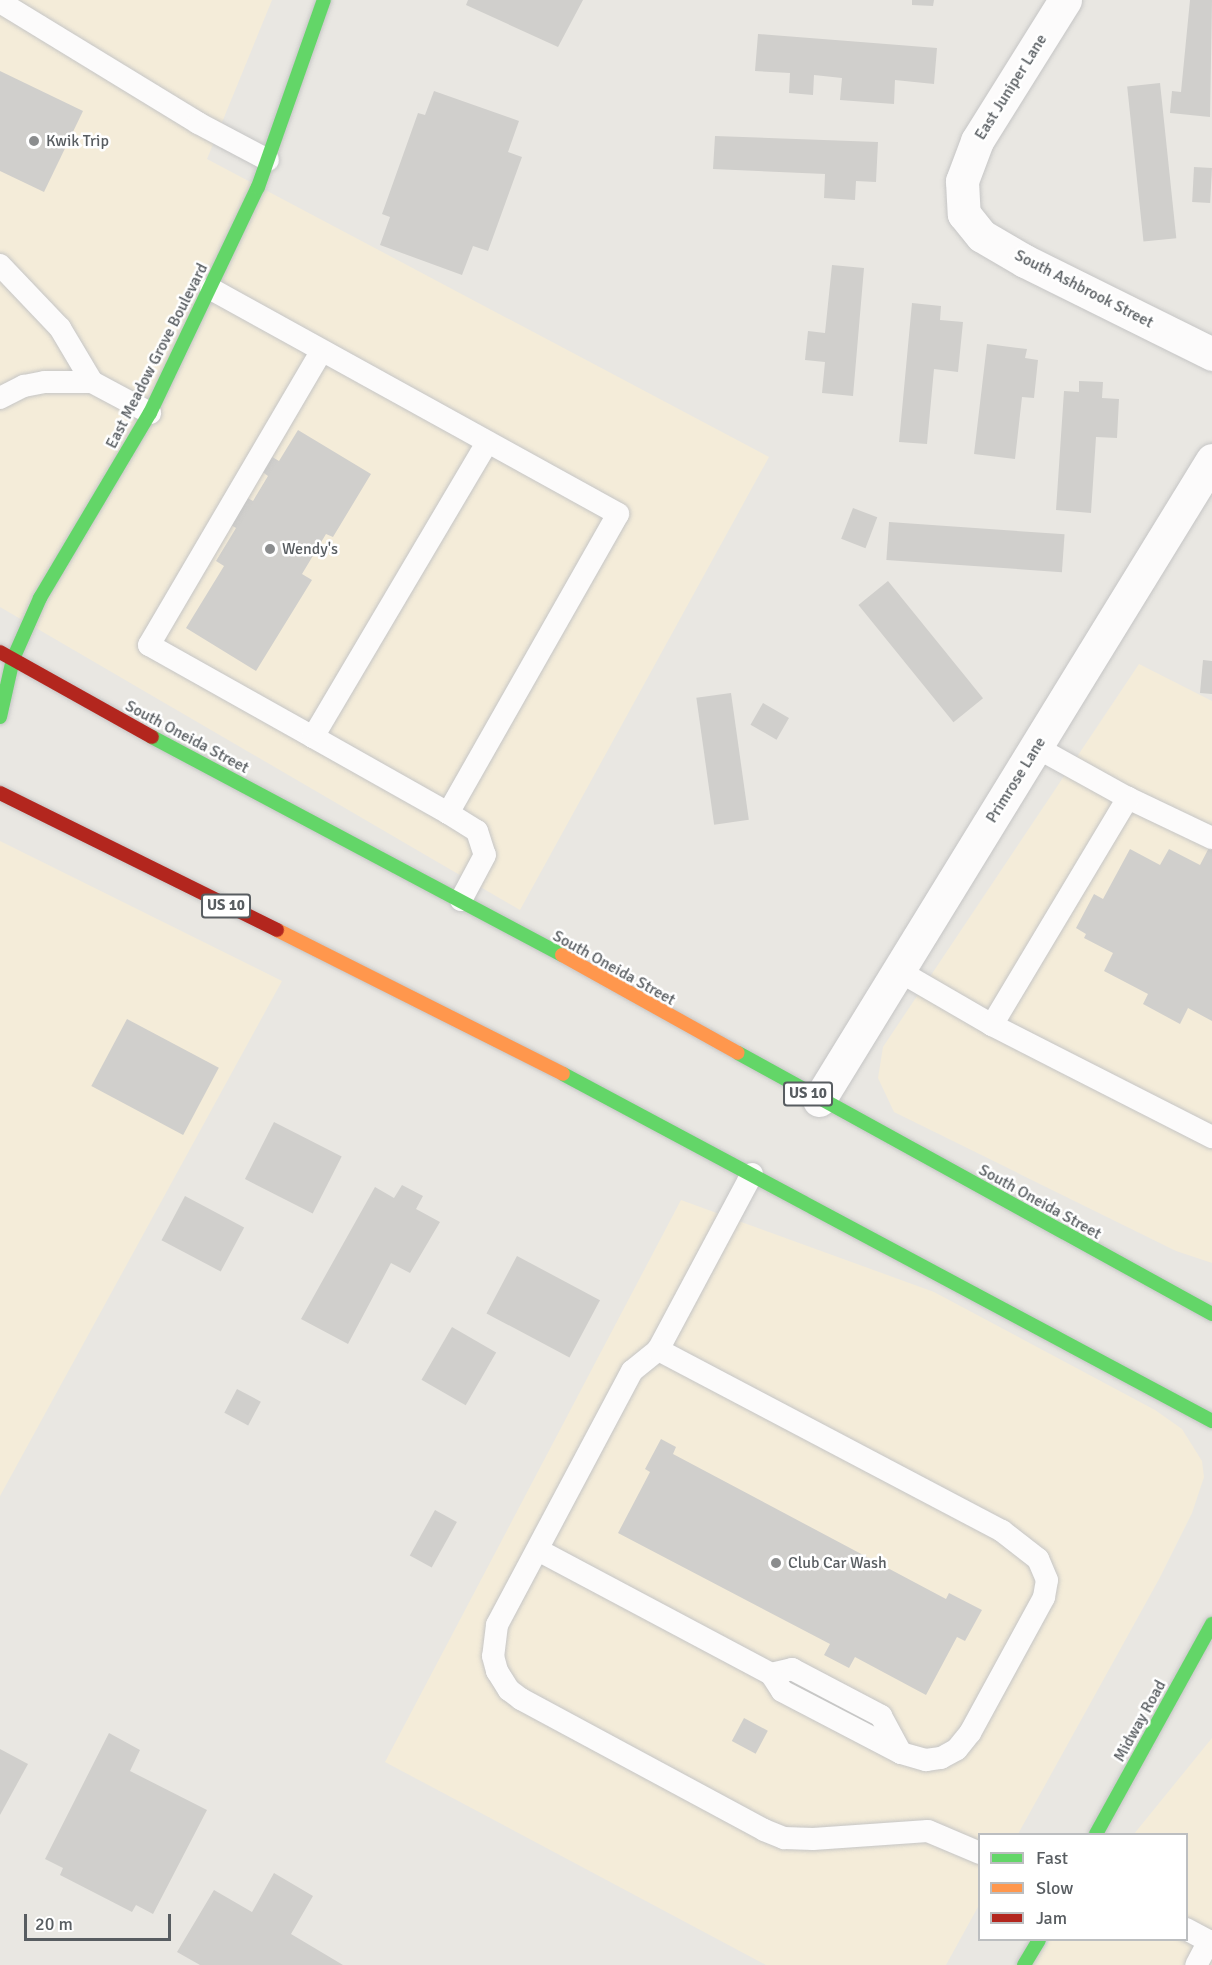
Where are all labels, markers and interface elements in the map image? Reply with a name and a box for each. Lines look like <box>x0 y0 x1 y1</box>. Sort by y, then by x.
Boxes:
street label: East Juniper Lane <box>971 31 1051 143</box>
place label: Kwik Trip <box>46 131 109 151</box>
marker: Kwik Trip <box>27 134 41 148</box>
street label: South Ashbrook Street <box>1011 246 1157 332</box>
street label: East Meadow Grove Boulevard <box>102 260 212 452</box>
place label: Wendy's <box>282 539 338 559</box>
marker: Wendy's <box>263 542 277 556</box>
street label: South Oneida Street <box>122 696 252 778</box>
street label: Primrose Lane <box>982 734 1050 826</box>
road number: US 10 <box>200 894 252 918</box>
street label: South Oneida Street <box>549 926 679 1010</box>
road number: US 10 <box>782 1082 834 1106</box>
street label: South Oneida Street <box>975 1160 1105 1244</box>
place label: Club Car Wash <box>788 1553 887 1573</box>
marker: Club Car Wash <box>769 1556 783 1570</box>
street label: Midway Road <box>1110 1677 1170 1765</box>
legend <box>978 1833 1188 1941</box>
text: Fast <box>1036 1847 1068 1869</box>
text: Slow <box>1036 1877 1073 1899</box>
scale bar <box>27 1902 174 1940</box>
text: Jam <box>1036 1907 1067 1929</box>
text: 20 m <box>35 1913 73 1935</box>

